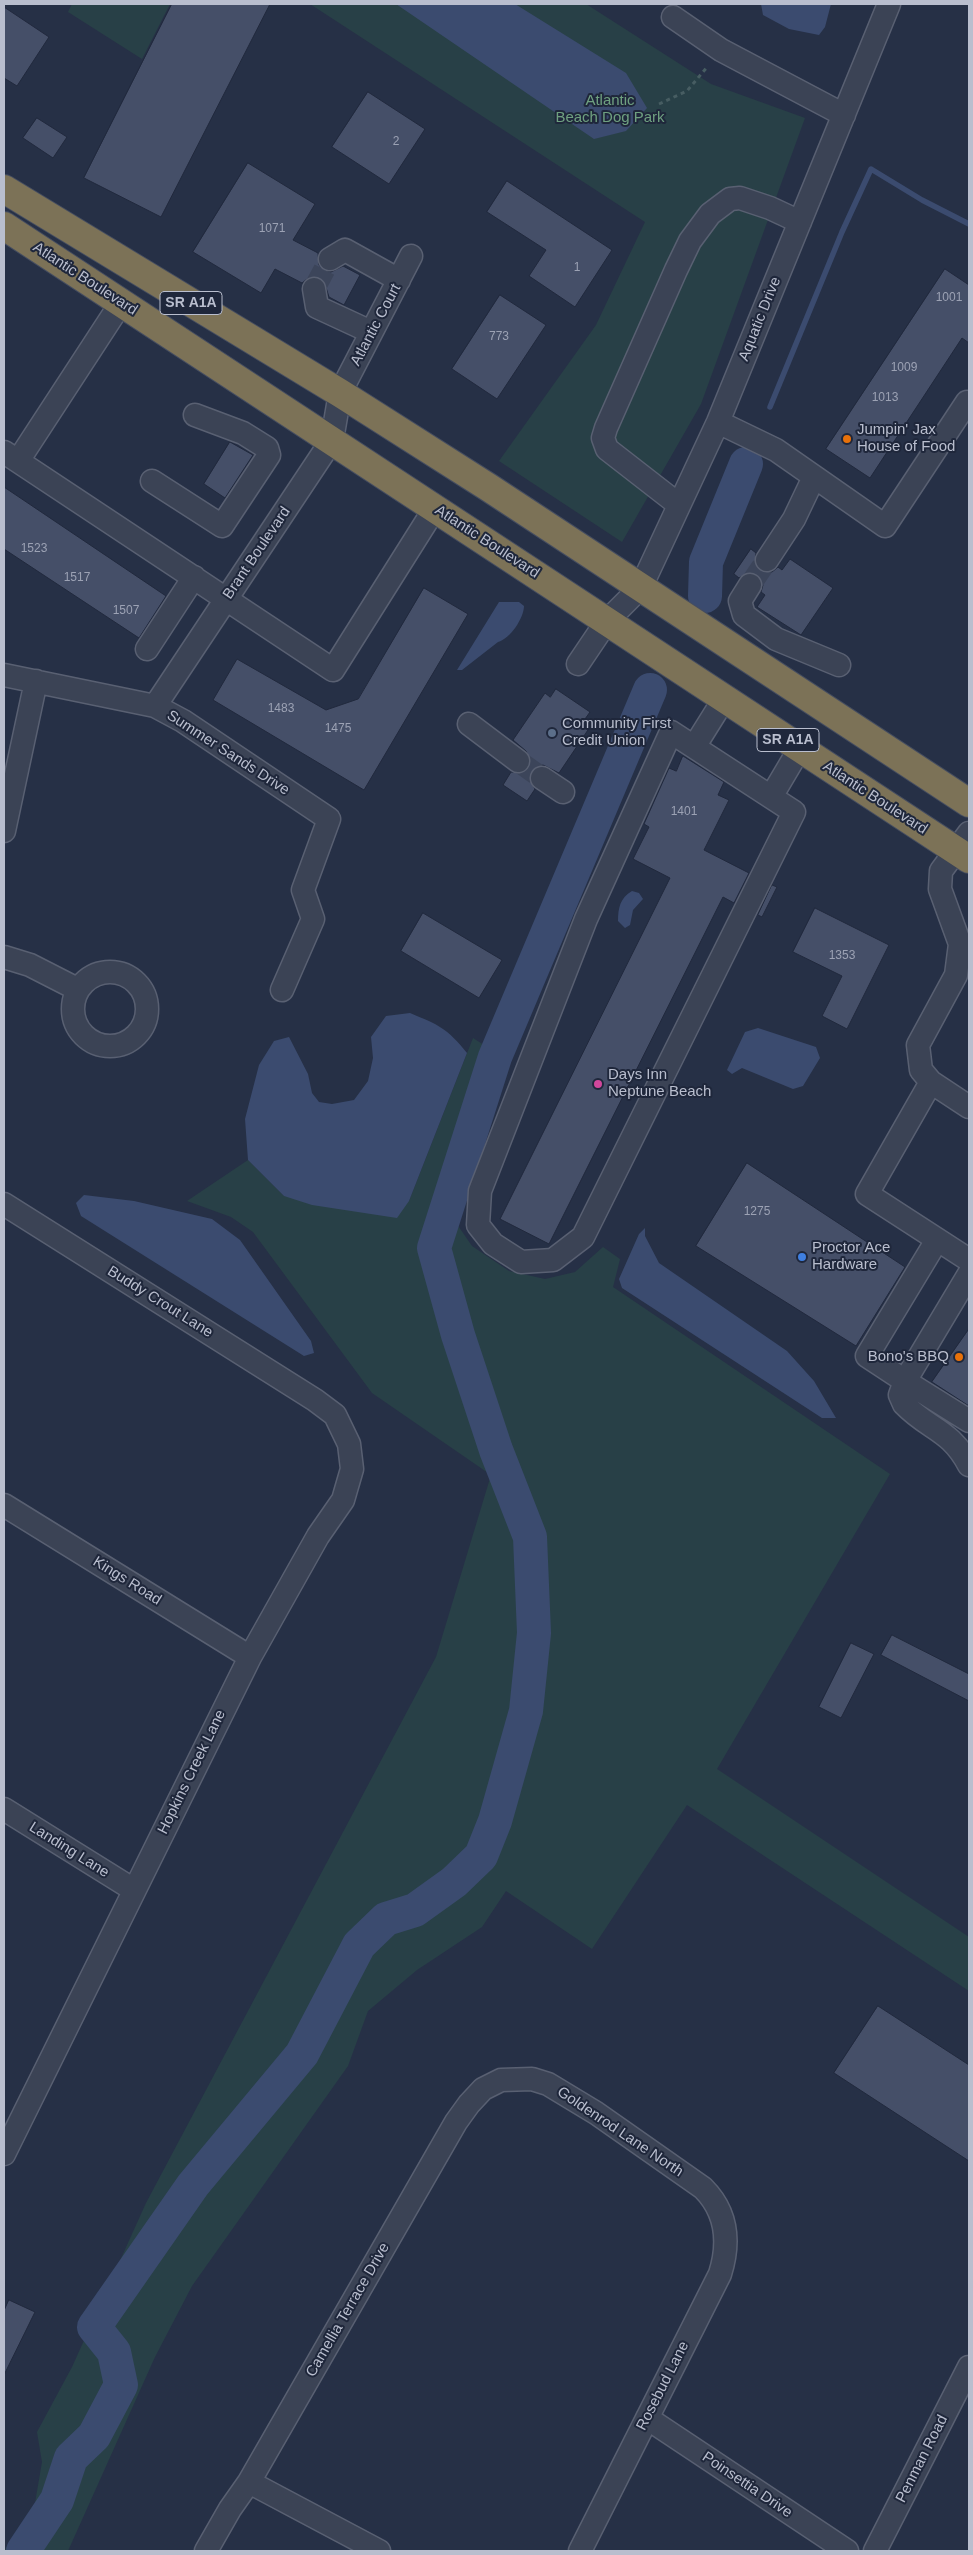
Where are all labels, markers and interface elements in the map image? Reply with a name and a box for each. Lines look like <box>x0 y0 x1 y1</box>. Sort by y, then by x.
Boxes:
park label: Atlantic Beach Dog Park <box>555 92 665 127</box>
house number: 2 <box>393 135 399 149</box>
house number: 1071 <box>259 222 285 236</box>
street label: Atlantic Boulevard <box>29 239 141 319</box>
house number: 1 <box>574 261 580 275</box>
street label: Aquatic Drive <box>735 274 785 364</box>
street label: Atlantic Court <box>347 281 405 369</box>
house number: 1001 <box>936 291 962 305</box>
road number: SR A1A <box>160 292 222 314</box>
house number: 773 <box>489 330 509 344</box>
house number: 1009 <box>891 361 917 375</box>
house number: 1013 <box>872 391 898 405</box>
place label: Jumpin' Jax House of Food <box>857 421 955 456</box>
marker: Jumpin' Jax House of Food <box>841 433 853 445</box>
street label: Atlantic Boulevard <box>431 502 543 582</box>
street label: Brant Boulevard <box>219 503 295 603</box>
house number: 1523 <box>21 542 47 556</box>
house number: 1517 <box>64 571 90 585</box>
house number: 1507 <box>113 604 139 618</box>
house number: 1483 <box>268 702 294 716</box>
street label: Summer Sands Drive <box>163 707 293 799</box>
place label: Community First Credit Union <box>562 715 671 750</box>
house number: 1475 <box>325 722 351 736</box>
marker: Community First Credit Union <box>546 727 558 739</box>
road number: SR A1A <box>757 728 819 752</box>
street label: Atlantic Boulevard <box>819 758 931 838</box>
house number: 1401 <box>671 805 697 819</box>
house number: 1353 <box>829 949 855 963</box>
place label: Days Inn Neptune Beach <box>608 1066 711 1101</box>
marker: Days Inn Neptune Beach <box>592 1078 604 1090</box>
house number: 1275 <box>744 1205 770 1219</box>
place label: Proctor Ace Hardware <box>812 1239 890 1274</box>
marker: Proctor Ace Hardware <box>796 1251 808 1263</box>
street label: Buddy Crout Lane <box>104 1262 216 1342</box>
place label: Bono's BBQ <box>868 1348 949 1366</box>
marker: Bono's BBQ <box>953 1351 965 1363</box>
street label: Kings Road <box>89 1553 165 1609</box>
street label: Hopkins Creek Lane <box>154 1707 230 1837</box>
street label: Landing Lane <box>26 1818 112 1882</box>
street label: Goldenrod Lane North <box>553 2083 687 2181</box>
street label: Camellia Terrace Drive <box>302 2240 394 2380</box>
street label: Rosebud Lane <box>633 2338 693 2434</box>
street label: Penman Road <box>892 2412 952 2506</box>
street label: Poinsettia Drive <box>698 2448 796 2522</box>

